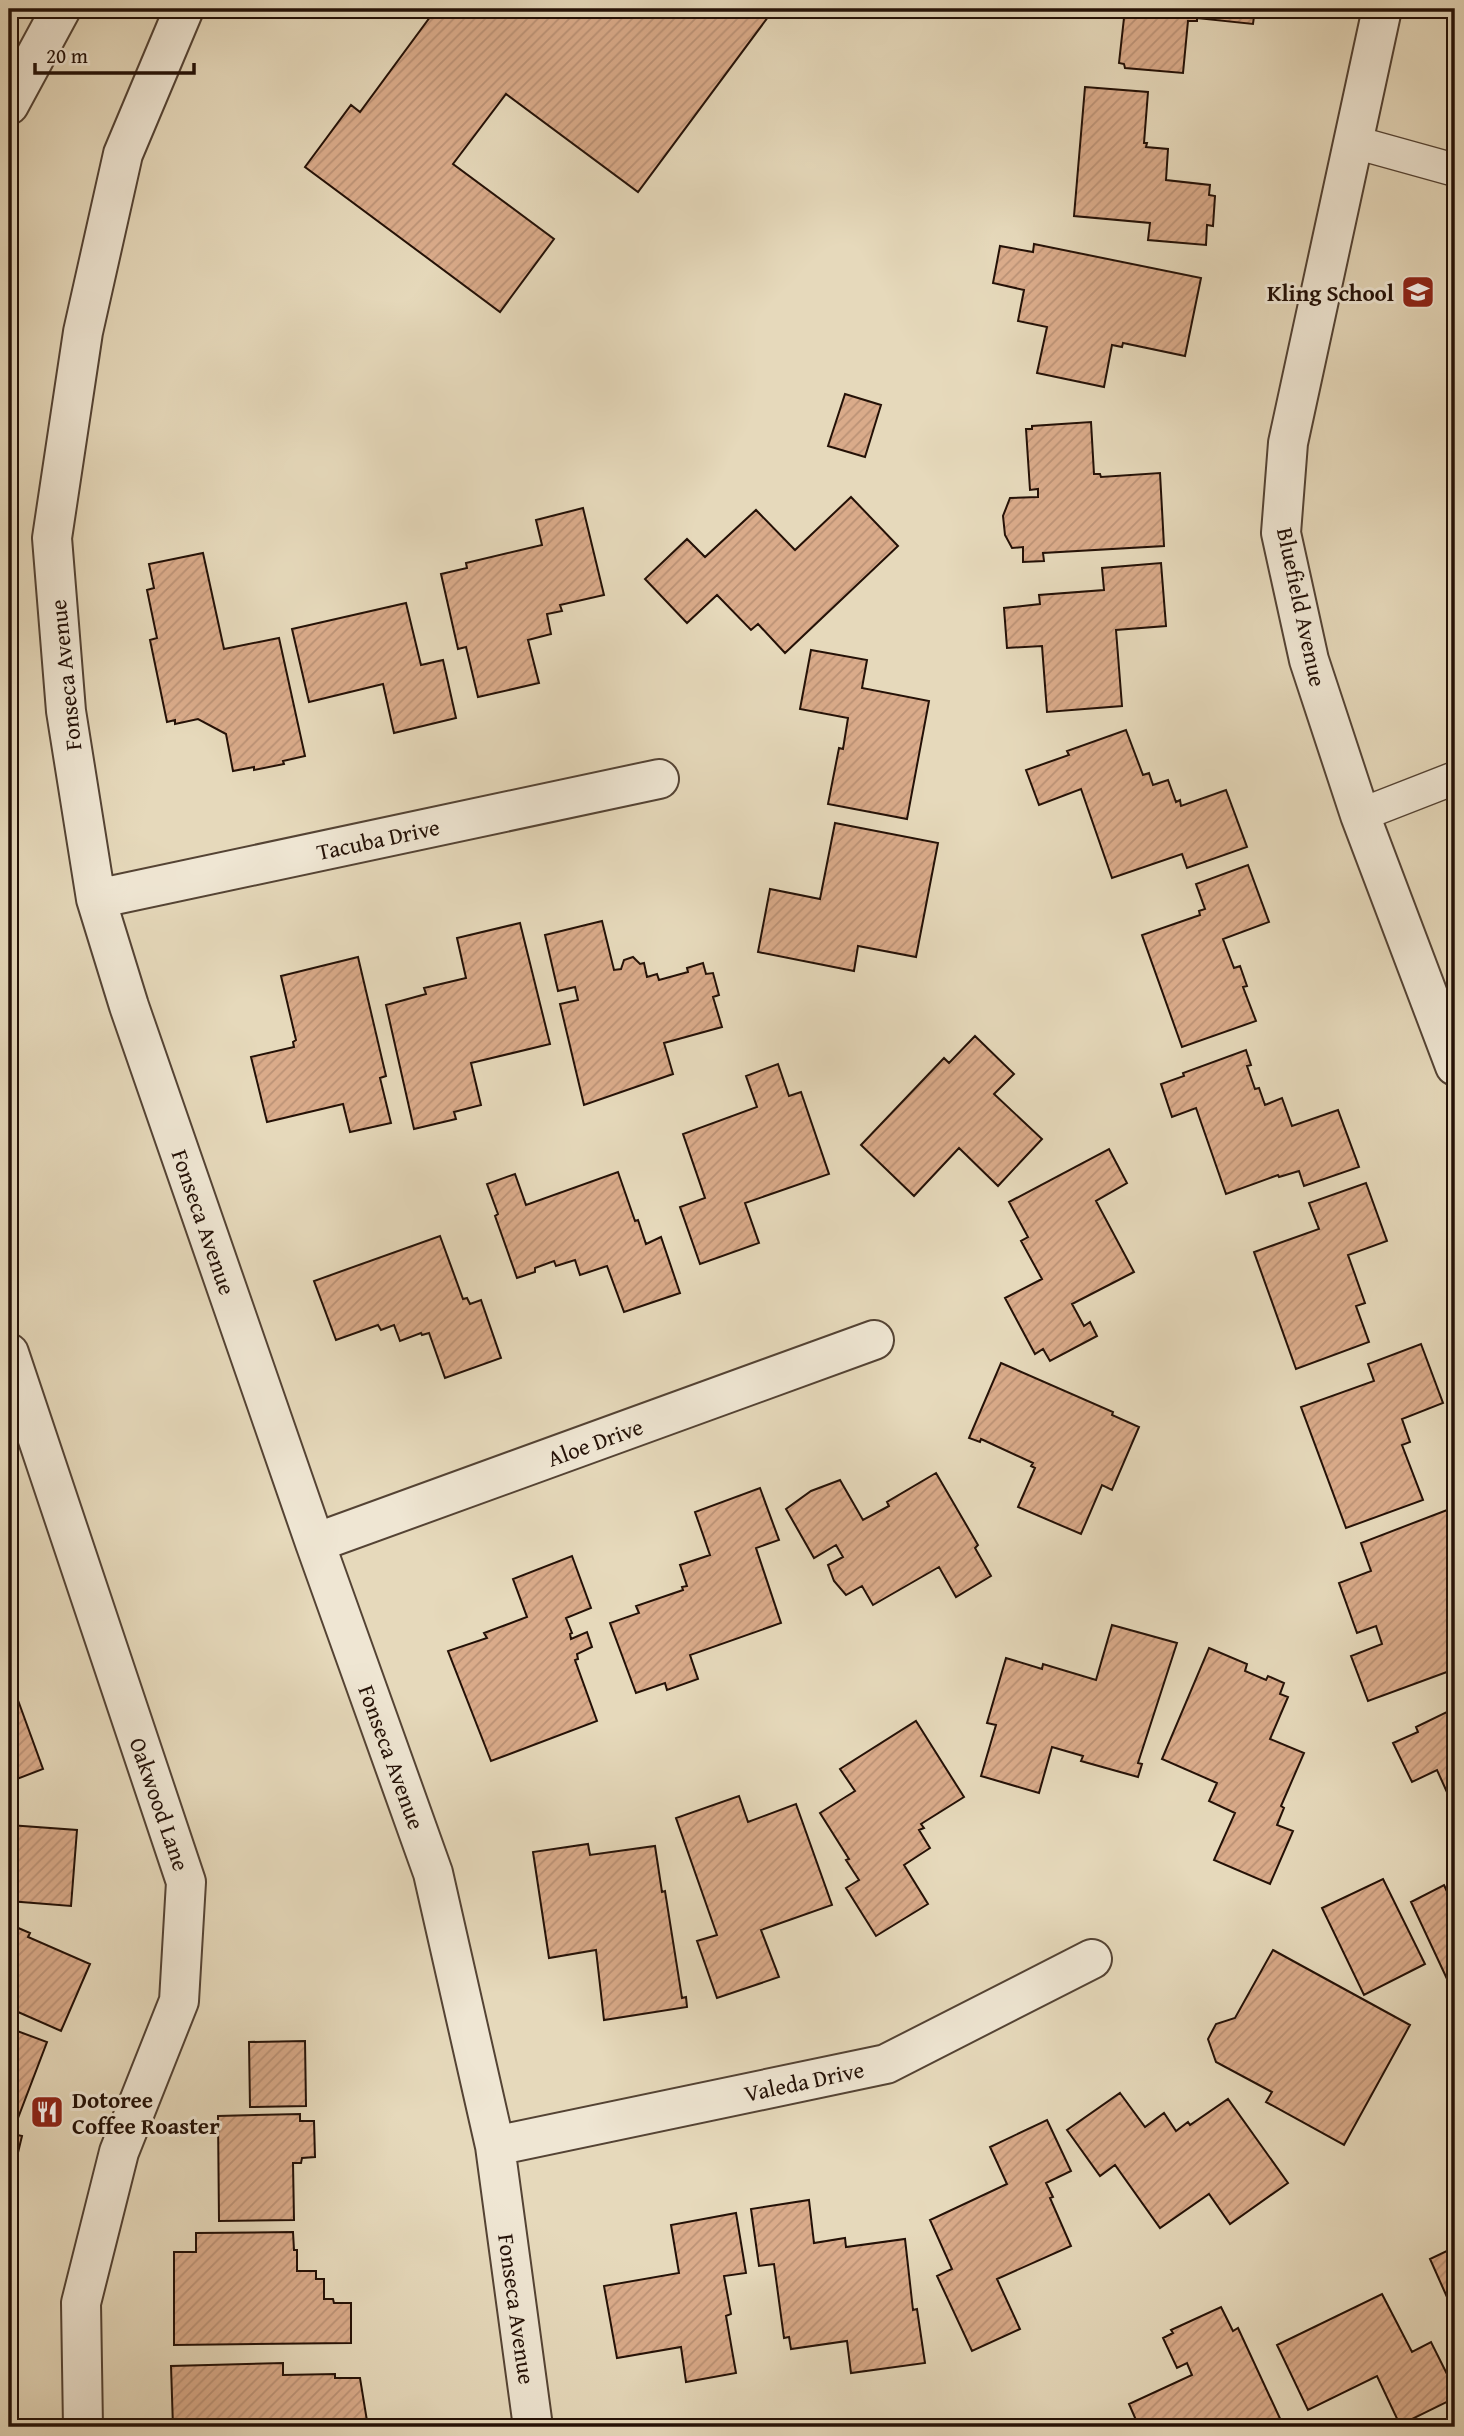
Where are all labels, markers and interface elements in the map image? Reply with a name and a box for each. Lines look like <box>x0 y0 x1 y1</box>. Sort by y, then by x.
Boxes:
scale bar <box>35 32 194 76</box>
text: 20 m <box>46 40 88 71</box>
school or university icon: Kling School <box>1399 273 1437 311</box>
place label: Kling School <box>1267 276 1394 309</box>
street label: Bluefield Avenue <box>1269 524 1335 690</box>
street label: Fonseca Avenue <box>41 598 89 752</box>
street label: Tacuba Drive <box>313 810 443 868</box>
street label: Fonseca Avenue <box>164 1145 244 1299</box>
street label: Aloe Drive <box>543 1409 647 1475</box>
street label: Fonseca Avenue <box>351 1680 433 1834</box>
street label: Oakwood Lane <box>122 1733 198 1875</box>
street label: Valeda Drive <box>741 2052 867 2110</box>
place label: Dotoree Coffee Roaster <box>72 2083 220 2142</box>
restaurant icon: Dotoree Coffee Roaster <box>28 2093 66 2131</box>
street label: Fonseca Avenue <box>490 2232 544 2386</box>

